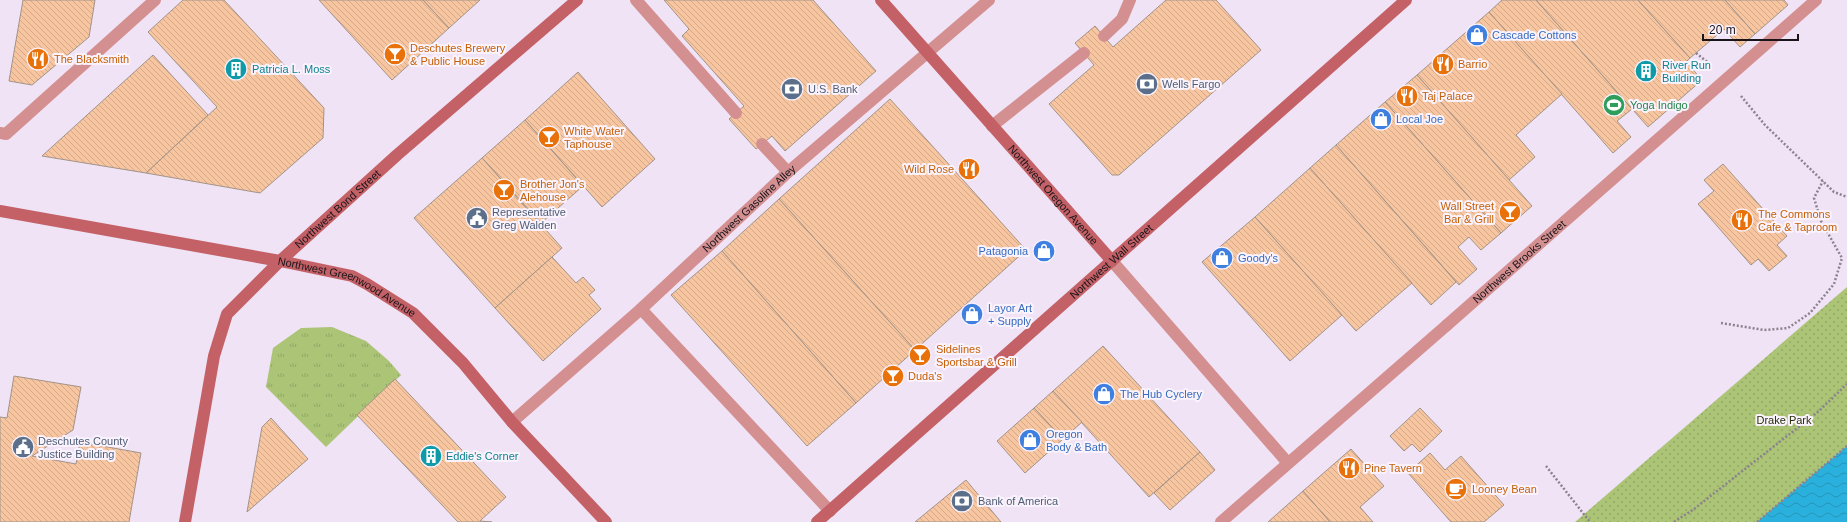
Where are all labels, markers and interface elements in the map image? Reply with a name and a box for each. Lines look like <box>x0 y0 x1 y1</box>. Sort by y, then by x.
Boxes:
scale bar <box>1703 16 1798 42</box>
shop icon: Cascade Cottons <box>1464 22 1490 48</box>
text: 20 m <box>1709 23 1736 37</box>
place label: Cascade Cottons <box>1492 29 1577 41</box>
bar icon: Deschutes Brewery & Public House <box>382 41 408 67</box>
place label: Deschutes Brewery & Public House <box>410 42 506 67</box>
restaurant icon: The Blacksmith <box>25 46 51 72</box>
restaurant icon: Barrio <box>1430 51 1456 77</box>
place label: The Blacksmith <box>54 53 129 65</box>
building icon: Patricia L. Moss <box>223 56 249 82</box>
place label: Barrio <box>1458 58 1487 70</box>
building icon: River Run Building <box>1633 58 1659 84</box>
place label: River Run Building <box>1662 59 1711 84</box>
place label: Patricia L. Moss <box>252 63 331 75</box>
bank icon: Wells Fargo <box>1134 71 1160 97</box>
bank icon: U.S. Bank <box>779 76 805 102</box>
place label: Wells Fargo <box>1162 78 1220 90</box>
place label: U.S. Bank <box>808 83 858 95</box>
restaurant icon: Taj Palace <box>1394 83 1420 109</box>
place label: Taj Palace <box>1422 90 1473 102</box>
sports icon: Yoga Indigo <box>1601 92 1627 118</box>
place label: Yoga Indigo <box>1630 99 1688 111</box>
shop icon: Local Joe <box>1368 106 1394 132</box>
place label: Local Joe <box>1396 113 1443 125</box>
bar icon: White Water Taphouse <box>536 124 562 150</box>
place label: White Water Taphouse <box>564 125 624 150</box>
street label: Northwest Oregon Avenue <box>1006 142 1101 247</box>
restaurant icon: Wild Rose <box>956 156 982 182</box>
street label: Northwest Gasoline Alley <box>700 162 798 255</box>
place label: Wild Rose <box>904 163 954 175</box>
street label: Northwest Bond Street <box>292 167 383 251</box>
bar icon: Brother Jon's Alehouse <box>491 177 517 203</box>
place label: Brother Jon's Alehouse <box>520 178 585 203</box>
bar icon: Wall Street Bar & Grill <box>1497 199 1523 225</box>
place label: Wall Street Bar & Grill <box>1441 200 1494 225</box>
public building icon: Representative Greg Walden <box>464 205 490 231</box>
place label: Representative Greg Walden <box>492 206 566 231</box>
restaurant icon: The Commons Cafe & Taproom <box>1729 207 1755 233</box>
place label: The Commons Cafe & Taproom <box>1758 208 1837 233</box>
street label: Northwest Brooks Street <box>1470 218 1568 305</box>
street label: Northwest Wall Street <box>1067 222 1155 301</box>
shop icon: Patagonia <box>1031 238 1057 264</box>
place label: Patagonia <box>978 245 1029 257</box>
shop icon: Goody's <box>1209 245 1235 271</box>
place label: Goody's <box>1238 252 1279 264</box>
street label: Northwest Greenwood Avenue <box>277 255 418 319</box>
shop icon: Layor Art + Supply <box>959 301 985 327</box>
place label: Layor Art + Supply <box>988 302 1032 327</box>
bar icon: Sidelines Sportsbar & Grill <box>907 342 933 368</box>
place label: Sidelines Sportsbar & Grill <box>936 343 1017 368</box>
bar icon: Duda's <box>880 363 906 389</box>
place label: Duda's <box>908 370 942 382</box>
shop icon: The Hub Cyclery <box>1091 381 1117 407</box>
place label: The Hub Cyclery <box>1120 388 1202 400</box>
park label: Drake Park <box>1756 414 1812 426</box>
shop icon: Oregon Body & Bath <box>1017 427 1043 453</box>
place label: Oregon Body & Bath <box>1046 428 1107 453</box>
public building icon: Deschutes County Justice Building <box>10 434 36 460</box>
place label: Deschutes County Justice Building <box>38 435 128 460</box>
building icon: Eddie's Corner <box>418 443 444 469</box>
place label: Eddie's Corner <box>446 450 519 462</box>
restaurant icon: Pine Tavern <box>1336 455 1362 481</box>
place label: Pine Tavern <box>1364 462 1422 474</box>
cafe icon: Looney Bean <box>1443 476 1469 502</box>
place label: Looney Bean <box>1472 483 1537 495</box>
bank icon: Bank of America <box>949 488 975 514</box>
place label: Bank of America <box>978 495 1059 507</box>

